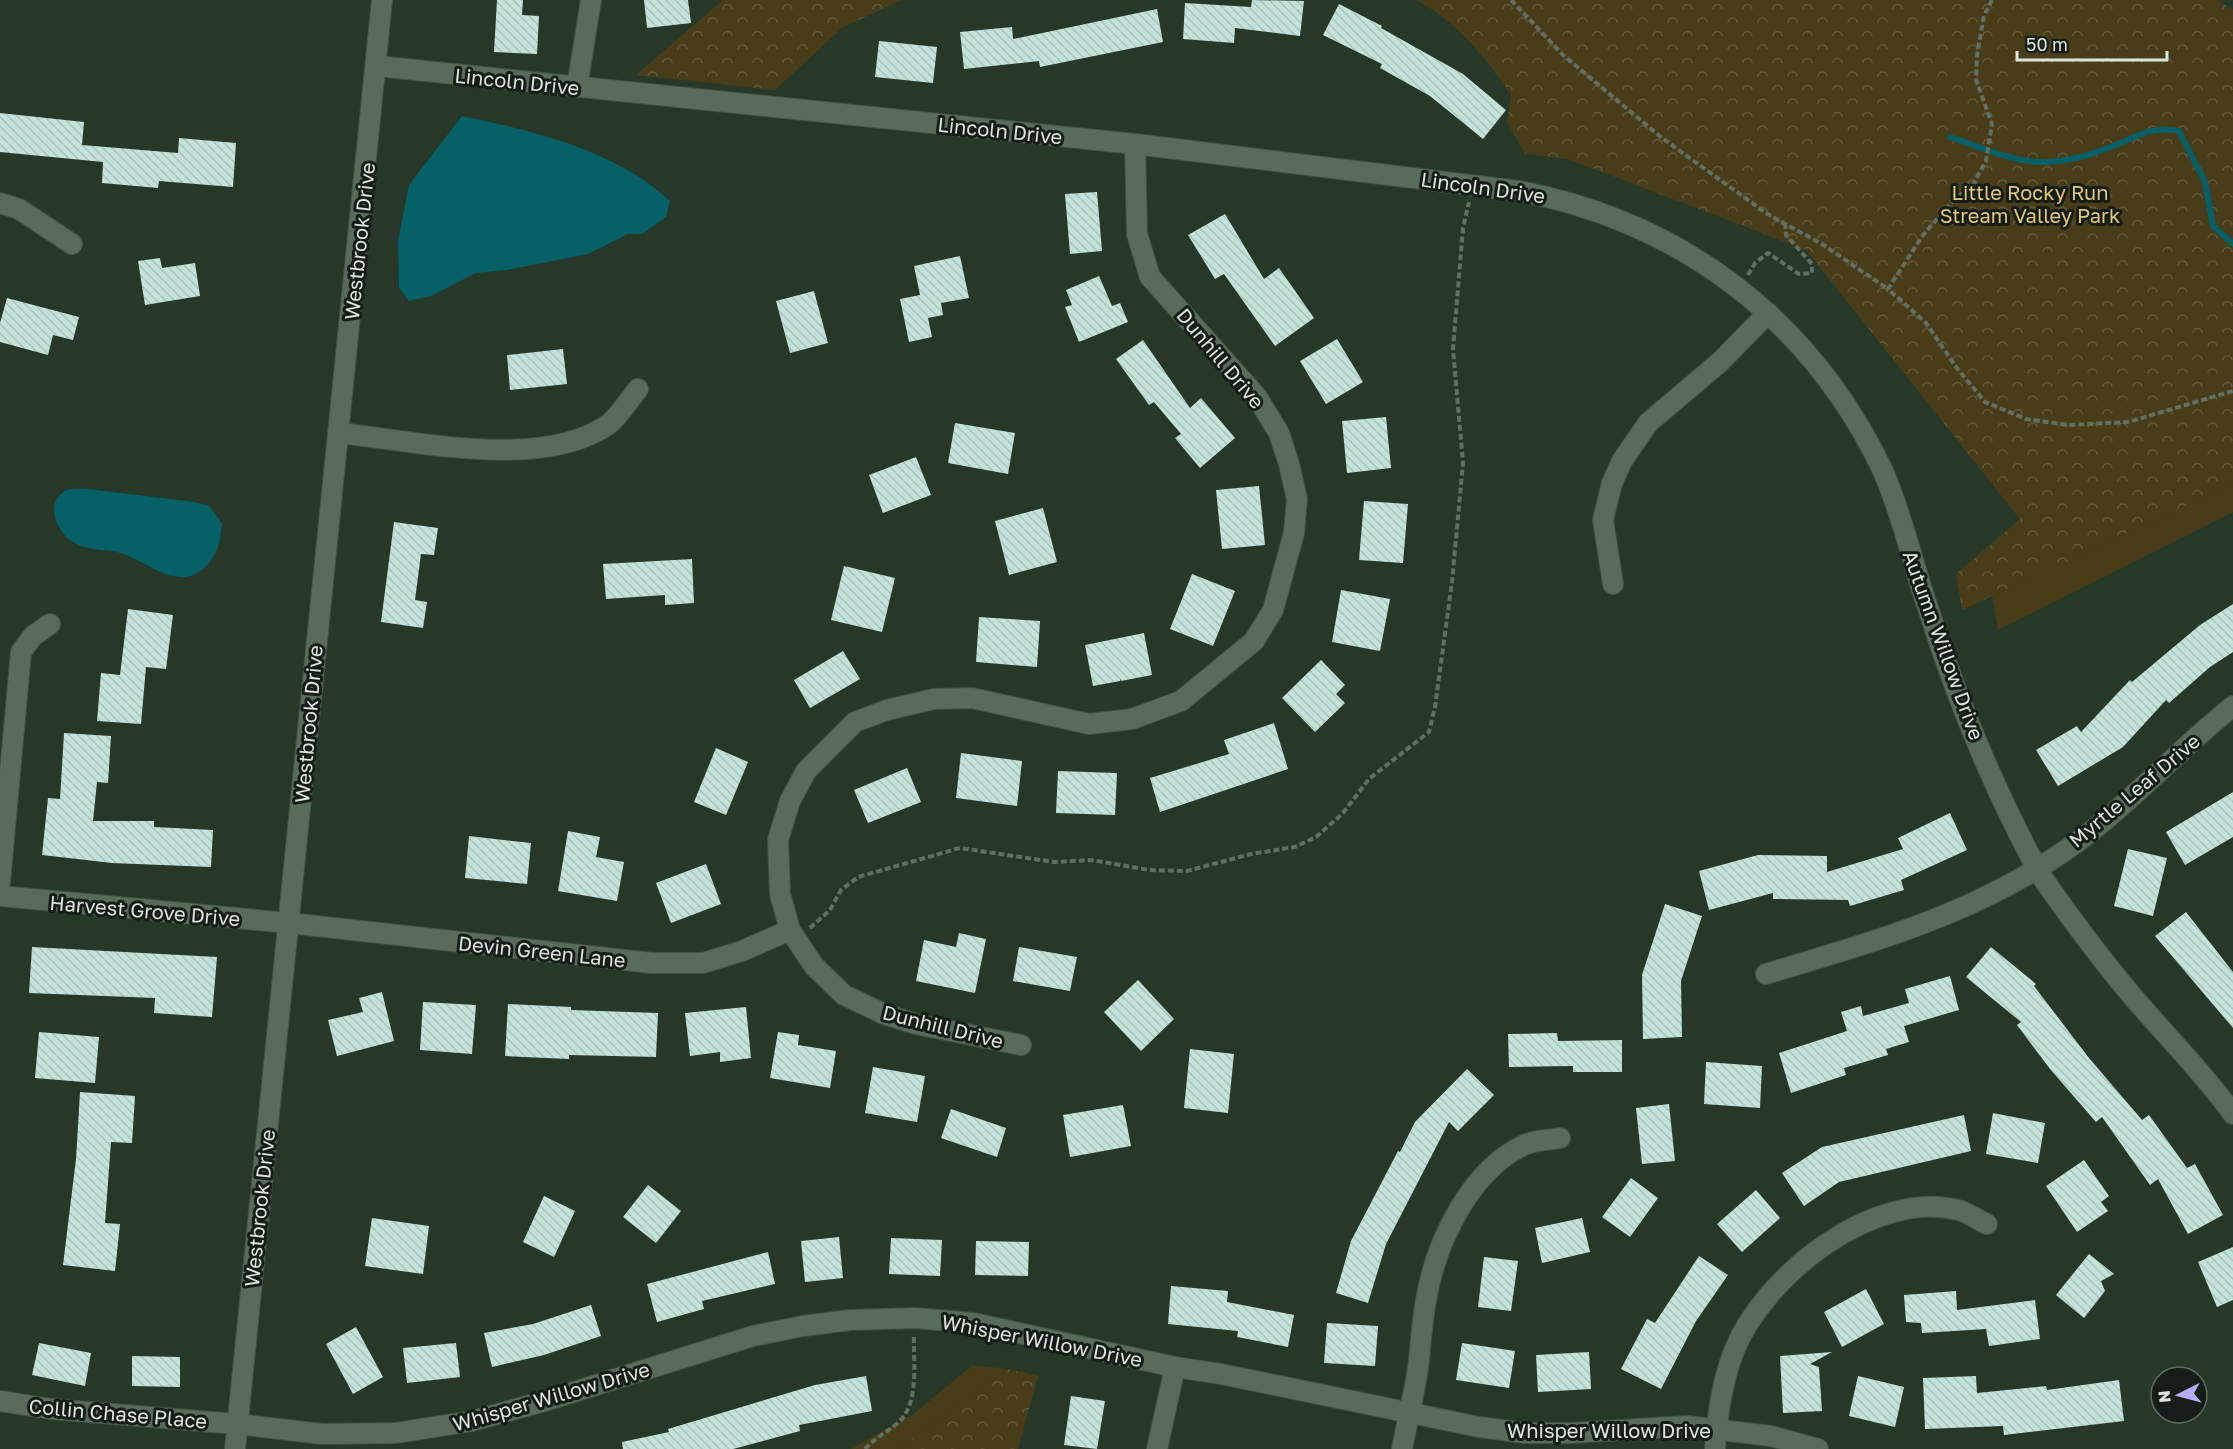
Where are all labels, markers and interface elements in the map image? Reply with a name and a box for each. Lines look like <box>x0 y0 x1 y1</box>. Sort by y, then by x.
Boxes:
scale bar <box>2017 24 2167 62</box>
text: 50 m <box>2026 33 2068 55</box>
street label: Lincoln Drive <box>453 63 581 99</box>
street label: Lincoln Drive <box>936 112 1064 148</box>
street label: Westbrook Drive <box>339 161 379 321</box>
street label: Lincoln Drive <box>1419 166 1547 208</box>
park label: Little Rocky Run Stream Valley Park <box>1940 180 2120 227</box>
street label: Dunhill Drive <box>1172 303 1270 413</box>
street label: Autumn Willow Drive <box>1899 547 1989 743</box>
street label: Westbrook Drive <box>289 644 327 804</box>
street label: Myrtle Leaf Drive <box>2064 728 2204 852</box>
street label: Harvest Grove Drive <box>49 890 241 930</box>
street label: Devin Green Lane <box>457 930 627 972</box>
street label: Dunhill Drive <box>880 999 1006 1053</box>
street label: Westbrook Drive <box>239 1128 279 1288</box>
street label: Whisper Willow Drive <box>940 1309 1144 1371</box>
street label: Whisper Willow Drive <box>450 1356 652 1436</box>
north arrow <box>2149 1365 2209 1425</box>
text: N <box>2154 1389 2175 1404</box>
street label: Collin Chase Place <box>28 1393 208 1433</box>
street label: Whisper Willow Drive <box>1507 1418 1711 1442</box>

